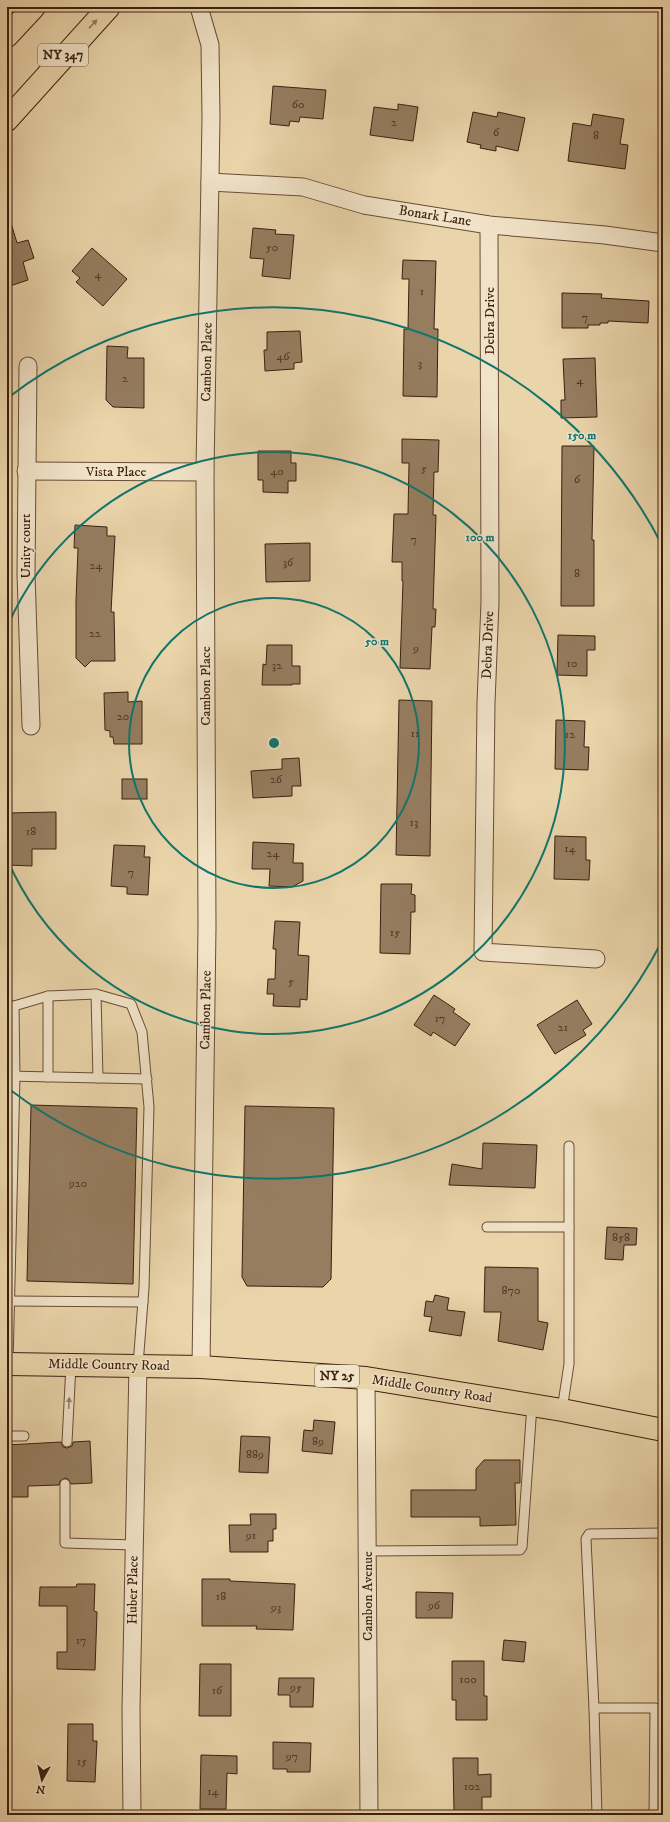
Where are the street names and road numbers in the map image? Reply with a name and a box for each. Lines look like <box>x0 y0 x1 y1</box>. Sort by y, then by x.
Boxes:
road number: NY 347 <box>38 44 88 66</box>
street label: Bonark Lane <box>397 201 473 231</box>
street label: Debra Drive <box>481 287 499 355</box>
street label: Cambon Place <box>197 322 217 402</box>
street label: Vista Place <box>85 463 146 481</box>
street label: Unity court <box>17 513 35 578</box>
street label: Debra Drive <box>478 610 498 679</box>
street label: Cambon Place <box>197 646 215 726</box>
street label: Cambon Place <box>196 970 216 1050</box>
street label: Middle Country Road <box>48 1355 170 1375</box>
road number: NY 25 <box>315 1365 359 1387</box>
street label: Middle Country Road <box>370 1371 494 1407</box>
street label: Cambon Avenue <box>359 1551 377 1641</box>
street label: Huber Place <box>123 1555 143 1625</box>

